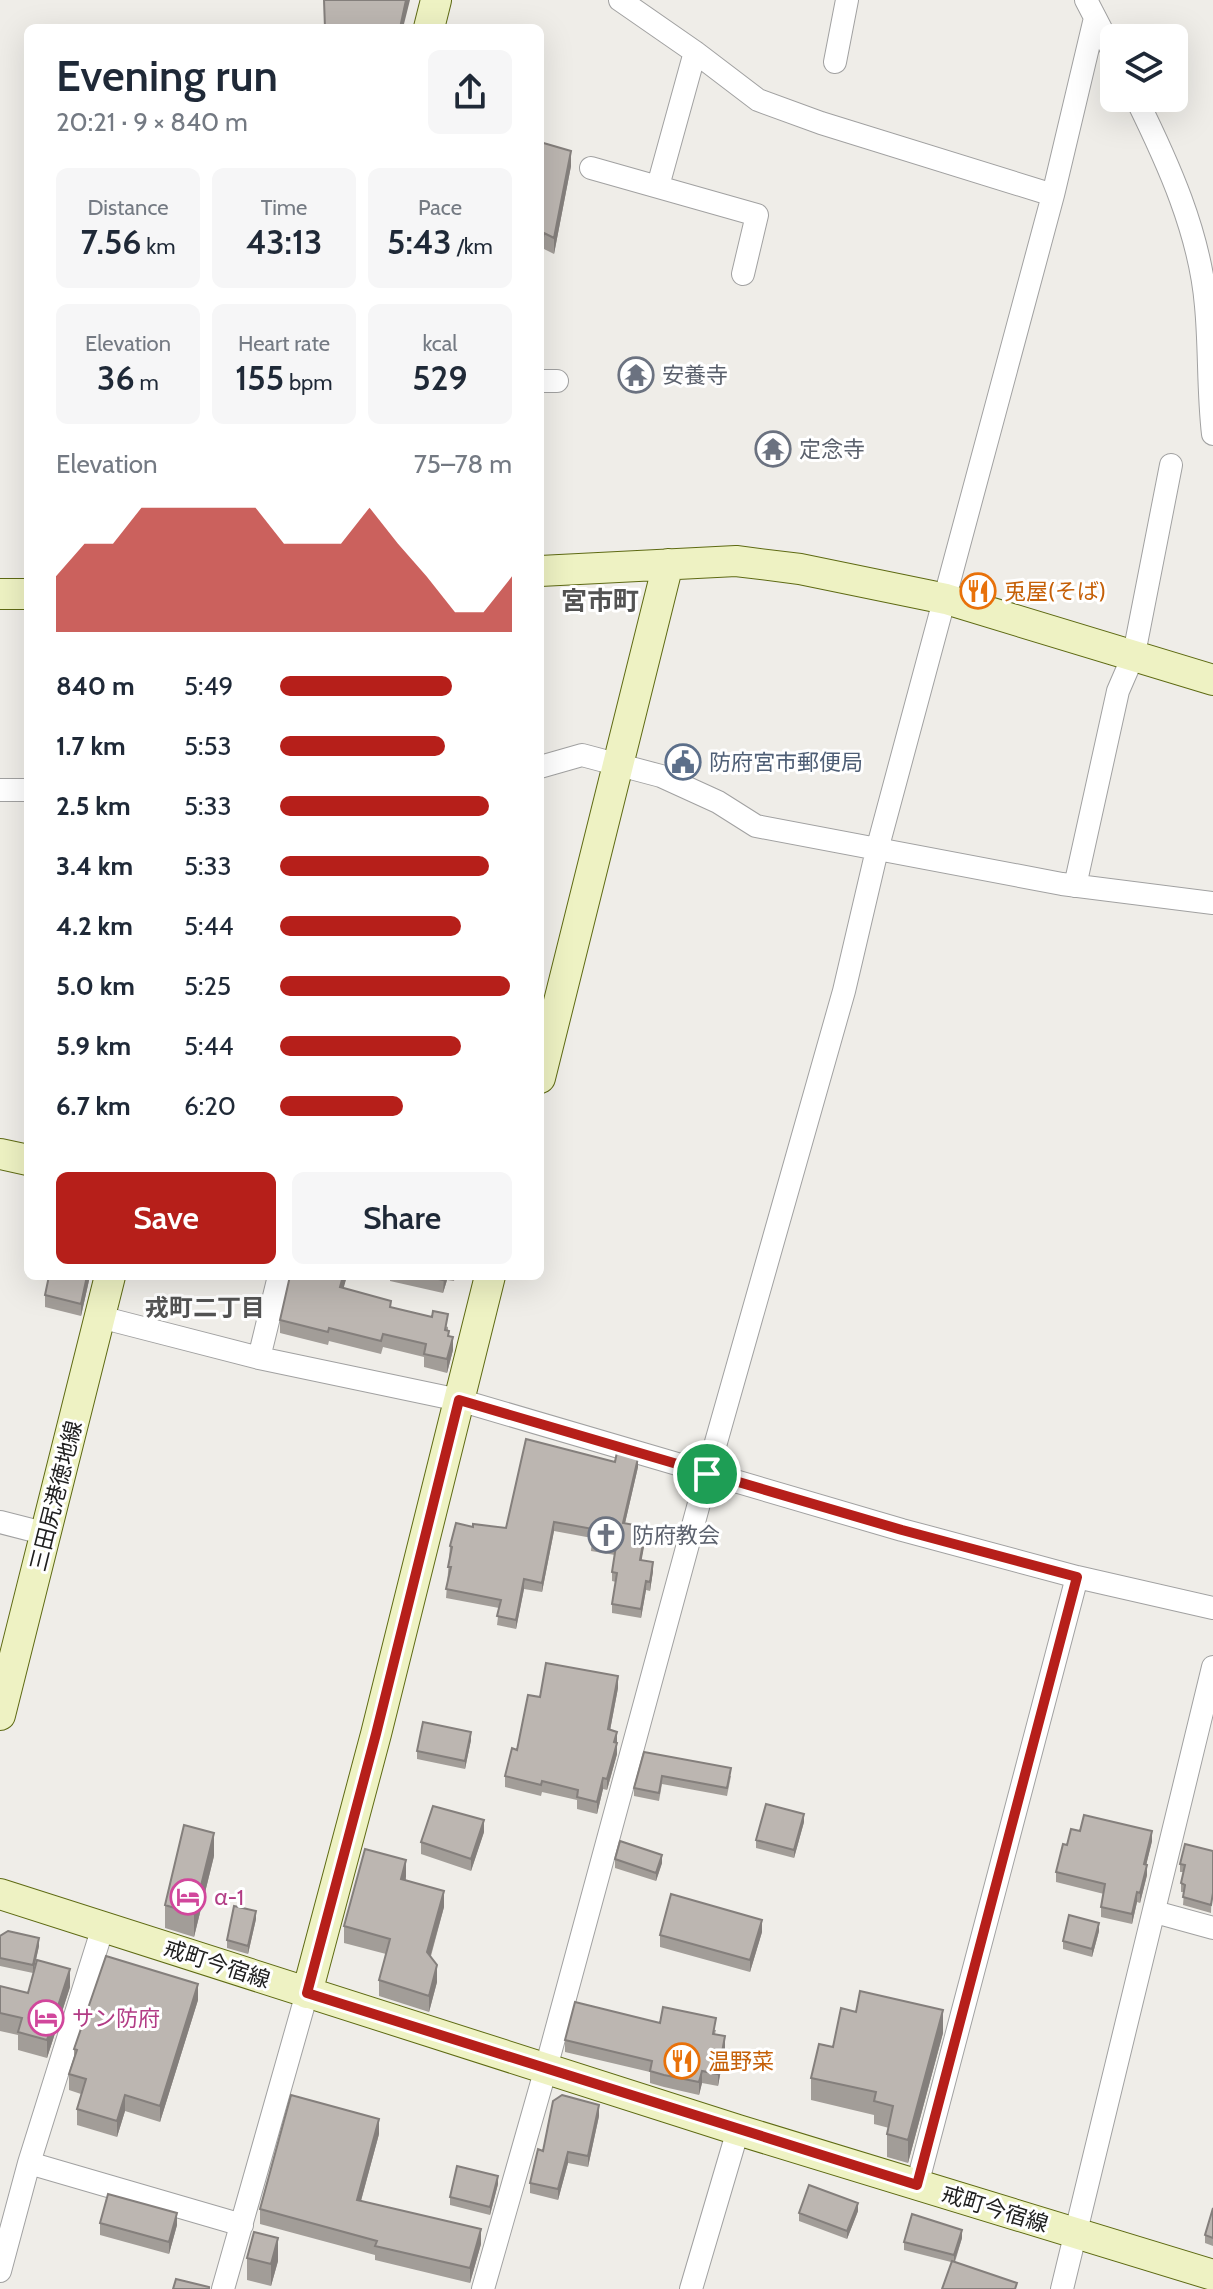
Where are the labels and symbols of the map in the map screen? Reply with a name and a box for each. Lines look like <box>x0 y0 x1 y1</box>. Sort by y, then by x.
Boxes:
temple icon: 安養寺 <box>617 356 655 394</box>
place label: 安養寺 <box>662 362 728 389</box>
temple icon: 定念寺 <box>754 430 792 468</box>
place label: 定念寺 <box>799 436 865 463</box>
restaurant icon: 兎屋(そば) <box>959 572 997 610</box>
place label: 兎屋(そば) <box>1004 578 1106 605</box>
district label: 宮市町 <box>561 585 639 617</box>
public building icon: 防府宮市郵便局 <box>664 743 702 781</box>
place label: 防府宮市郵便局 <box>709 749 863 776</box>
district label: 戎町二丁目 <box>145 1293 265 1322</box>
street label: 三田尻港徳地線 <box>24 1418 88 1574</box>
pin <box>673 1440 741 1508</box>
church icon: 防府教会 <box>587 1516 625 1554</box>
place label: 防府教会 <box>632 1522 720 1549</box>
hotel icon: α-1 <box>169 1878 207 1916</box>
place label: α-1 <box>214 1884 244 1911</box>
street label: 戒町今宿線 <box>161 1934 273 1994</box>
hotel icon: サン防府 <box>27 1999 65 2037</box>
place label: サン防府 <box>72 2005 160 2032</box>
restaurant icon: 温野菜 <box>663 2042 701 2080</box>
place label: 温野菜 <box>708 2048 774 2075</box>
street label: 戒町今宿線 <box>938 2180 1052 2238</box>

